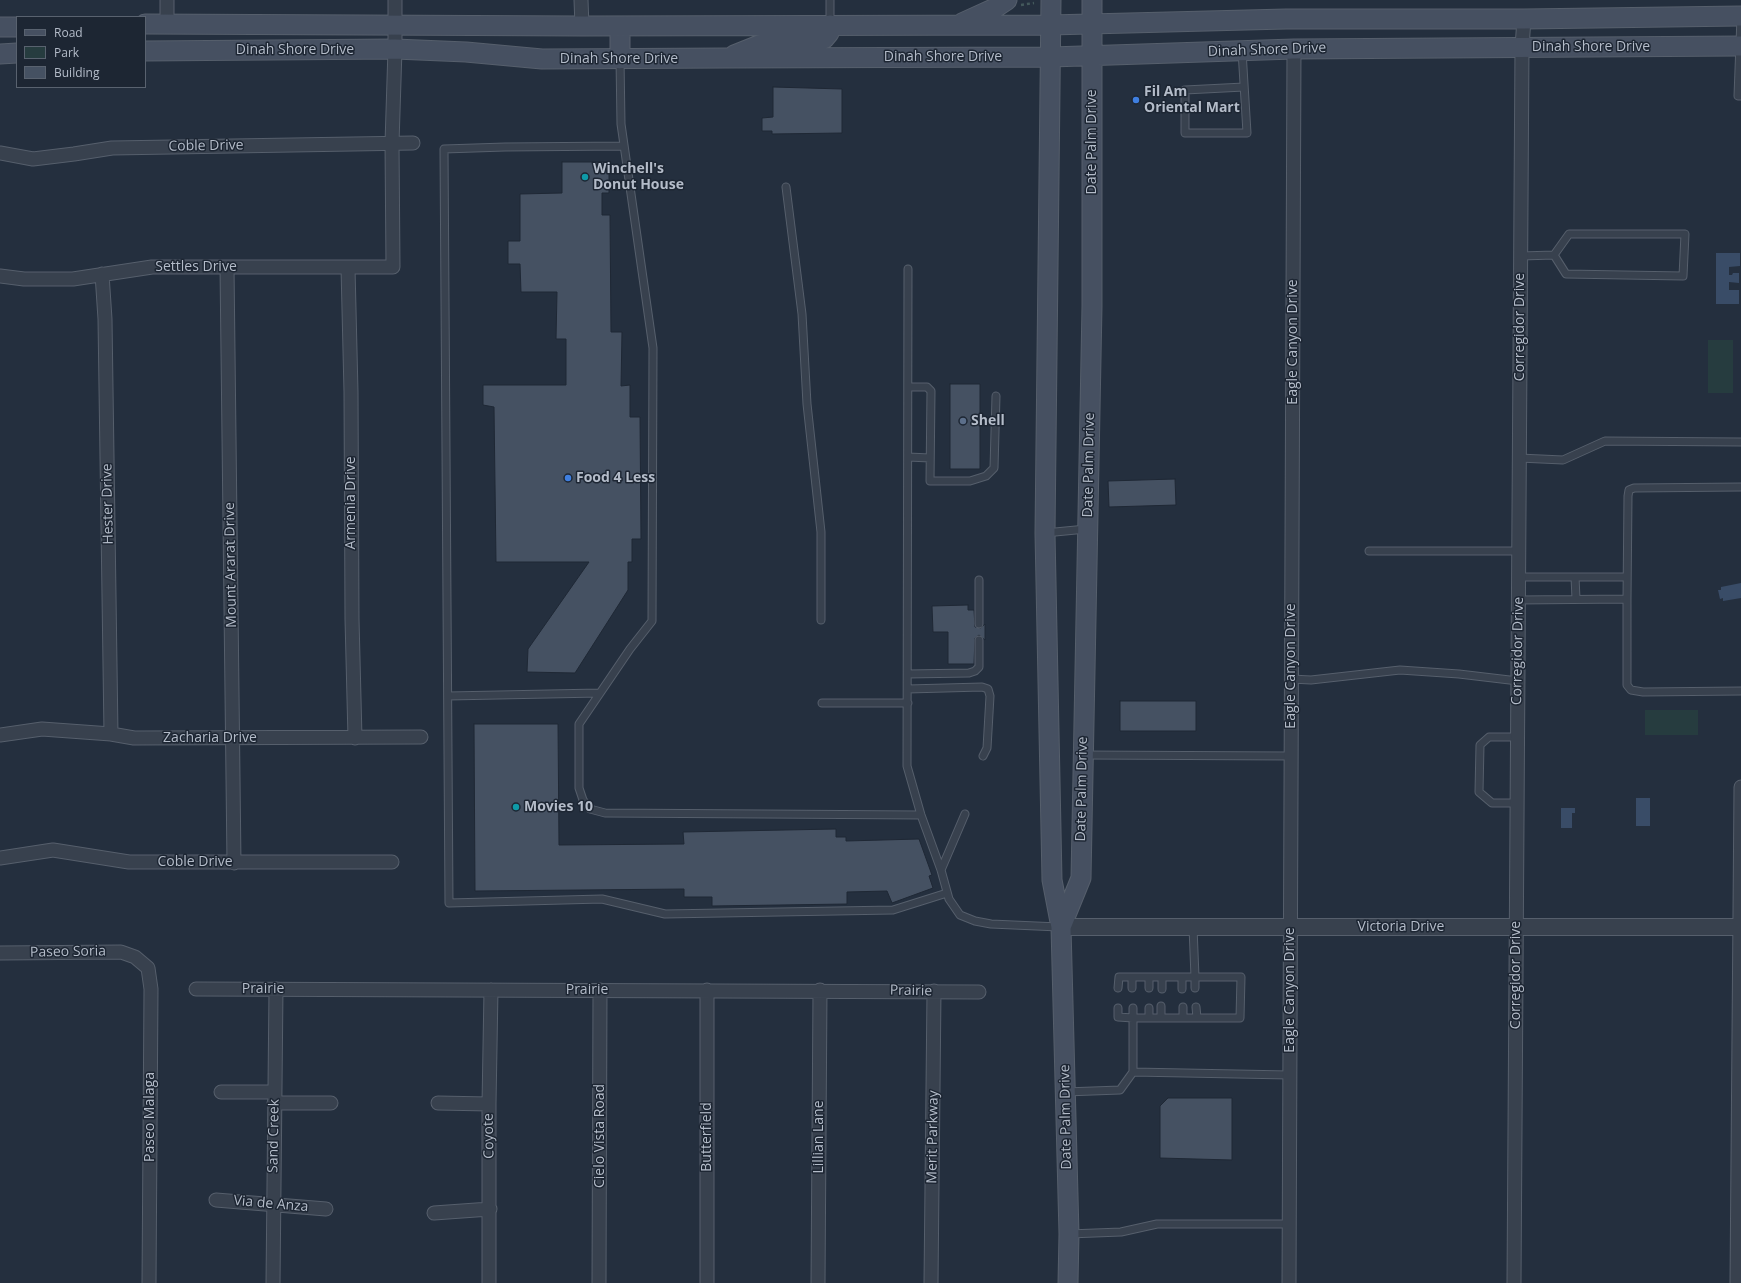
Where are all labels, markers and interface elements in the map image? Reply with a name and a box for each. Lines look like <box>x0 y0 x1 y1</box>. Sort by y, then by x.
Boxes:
legend <box>16 16 146 88</box>
text: Road <box>54 24 83 41</box>
street label: Dinah Shore Drive <box>1532 39 1650 55</box>
street label: Dinah Shore Drive <box>1208 40 1326 60</box>
street label: Dinah Shore Drive <box>236 42 354 58</box>
text: Park <box>54 44 79 61</box>
street label: Dinah Shore Drive <box>884 49 1002 65</box>
street label: Dinah Shore Drive <box>560 51 678 67</box>
text: Building <box>54 64 99 81</box>
place label: Fil Am Oriental Mart <box>1144 84 1240 116</box>
street label: Date Palm Drive <box>1084 89 1100 195</box>
marker: Fil Am Oriental Mart <box>1131 95 1141 105</box>
street label: Coble Drive <box>168 137 244 155</box>
place label: Winchell's Donut House <box>593 161 684 194</box>
marker: Winchell's Donut House <box>580 172 590 182</box>
street label: Settles Drive <box>155 259 237 275</box>
street label: Corregidor Drive <box>1512 273 1528 381</box>
street label: Eagle Canyon Drive <box>1285 279 1301 405</box>
street label: Date Palm Drive <box>1080 412 1098 518</box>
place label: Shell <box>971 413 1005 429</box>
marker: Shell <box>958 416 968 426</box>
street label: Armenia Drive <box>343 456 359 550</box>
street label: Hester Drive <box>99 463 117 545</box>
place label: Food 4 Less <box>576 470 655 486</box>
marker: Food 4 Less <box>563 473 573 483</box>
street label: Mount Ararat Drive <box>222 502 240 628</box>
street label: Corregidor Drive <box>1509 597 1527 705</box>
street label: Eagle Canyon Drive <box>1283 603 1299 729</box>
street label: Zacharia Drive <box>163 730 257 746</box>
street label: Date Palm Drive <box>1073 736 1091 842</box>
place label: Movies 10 <box>524 799 593 815</box>
marker: Movies 10 <box>511 802 521 812</box>
street label: Coble Drive <box>157 854 233 870</box>
street label: Victoria Drive <box>1358 919 1444 935</box>
street label: Corregidor Drive <box>1508 921 1524 1029</box>
street label: Eagle Canyon Drive <box>1282 927 1298 1053</box>
street label: Paseo Soria <box>30 943 106 961</box>
street label: Prairie <box>242 981 284 997</box>
street label: Prairie <box>566 982 608 998</box>
street label: Prairie <box>890 982 932 1000</box>
street label: Date Palm Drive <box>1057 1064 1075 1170</box>
street label: Paseo Malaga <box>142 1072 158 1162</box>
street label: Cielo Vista Road <box>592 1084 608 1188</box>
street label: Merit Parkway <box>924 1090 942 1184</box>
street label: Sand Creek <box>265 1099 283 1173</box>
street label: Lillian Lane <box>811 1101 827 1173</box>
street label: Butterfield <box>699 1102 715 1172</box>
street label: Coyote <box>480 1113 498 1159</box>
street label: Via de Anza <box>233 1192 309 1216</box>

